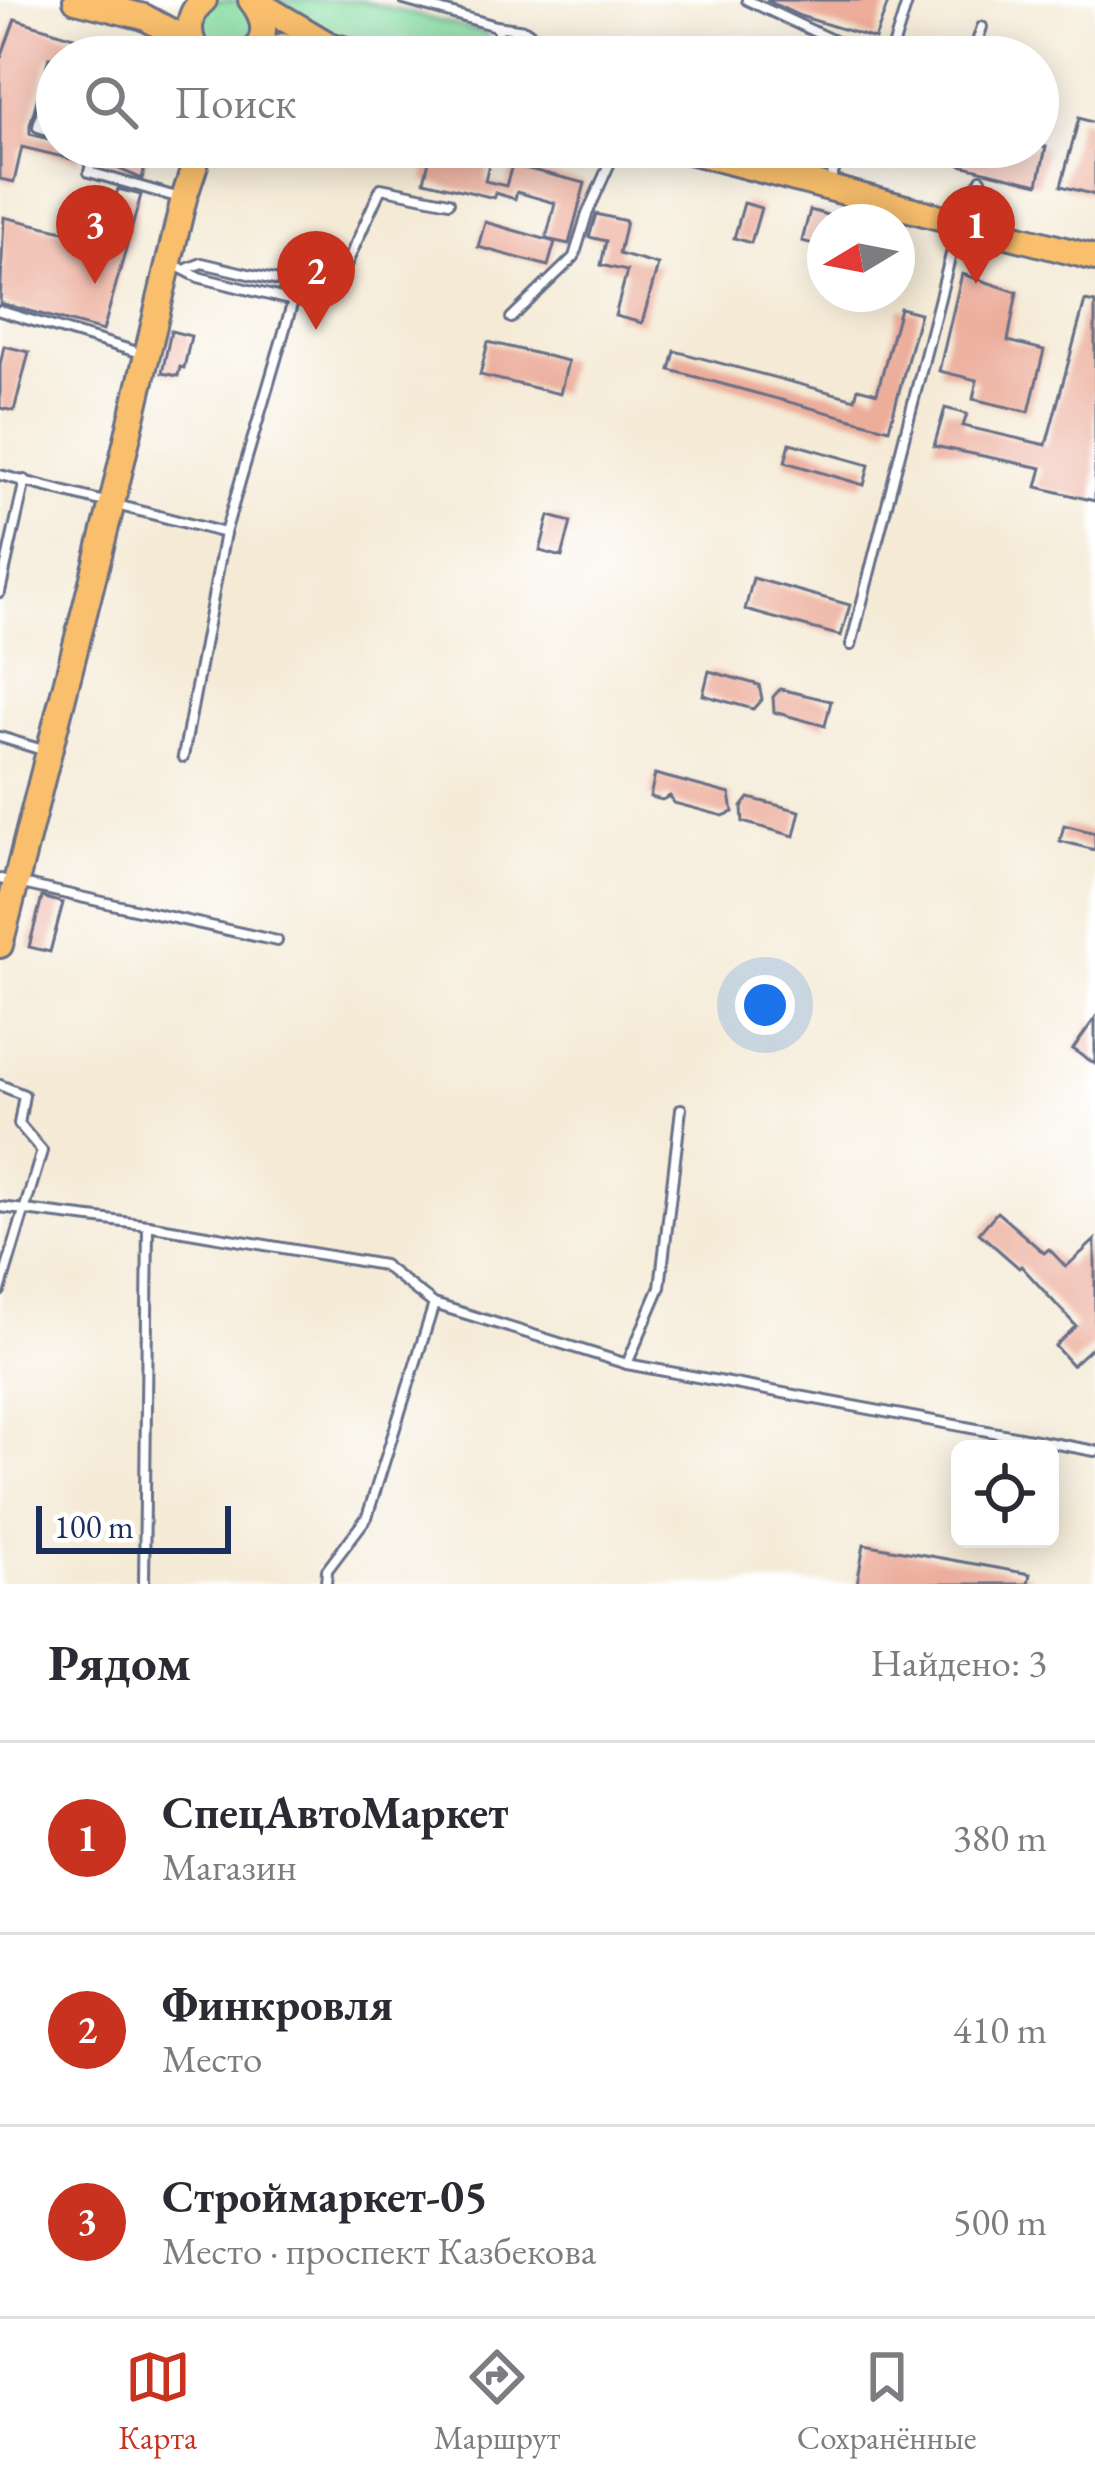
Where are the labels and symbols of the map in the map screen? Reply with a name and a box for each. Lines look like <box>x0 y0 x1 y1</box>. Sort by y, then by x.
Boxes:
pin: 3 <box>56 185 134 284</box>
pin: 1 <box>937 185 1015 284</box>
north arrow <box>807 204 915 312</box>
pin: 2 <box>277 231 355 330</box>
your location <box>735 975 795 1035</box>
scale bar <box>36 1500 231 1553</box>

